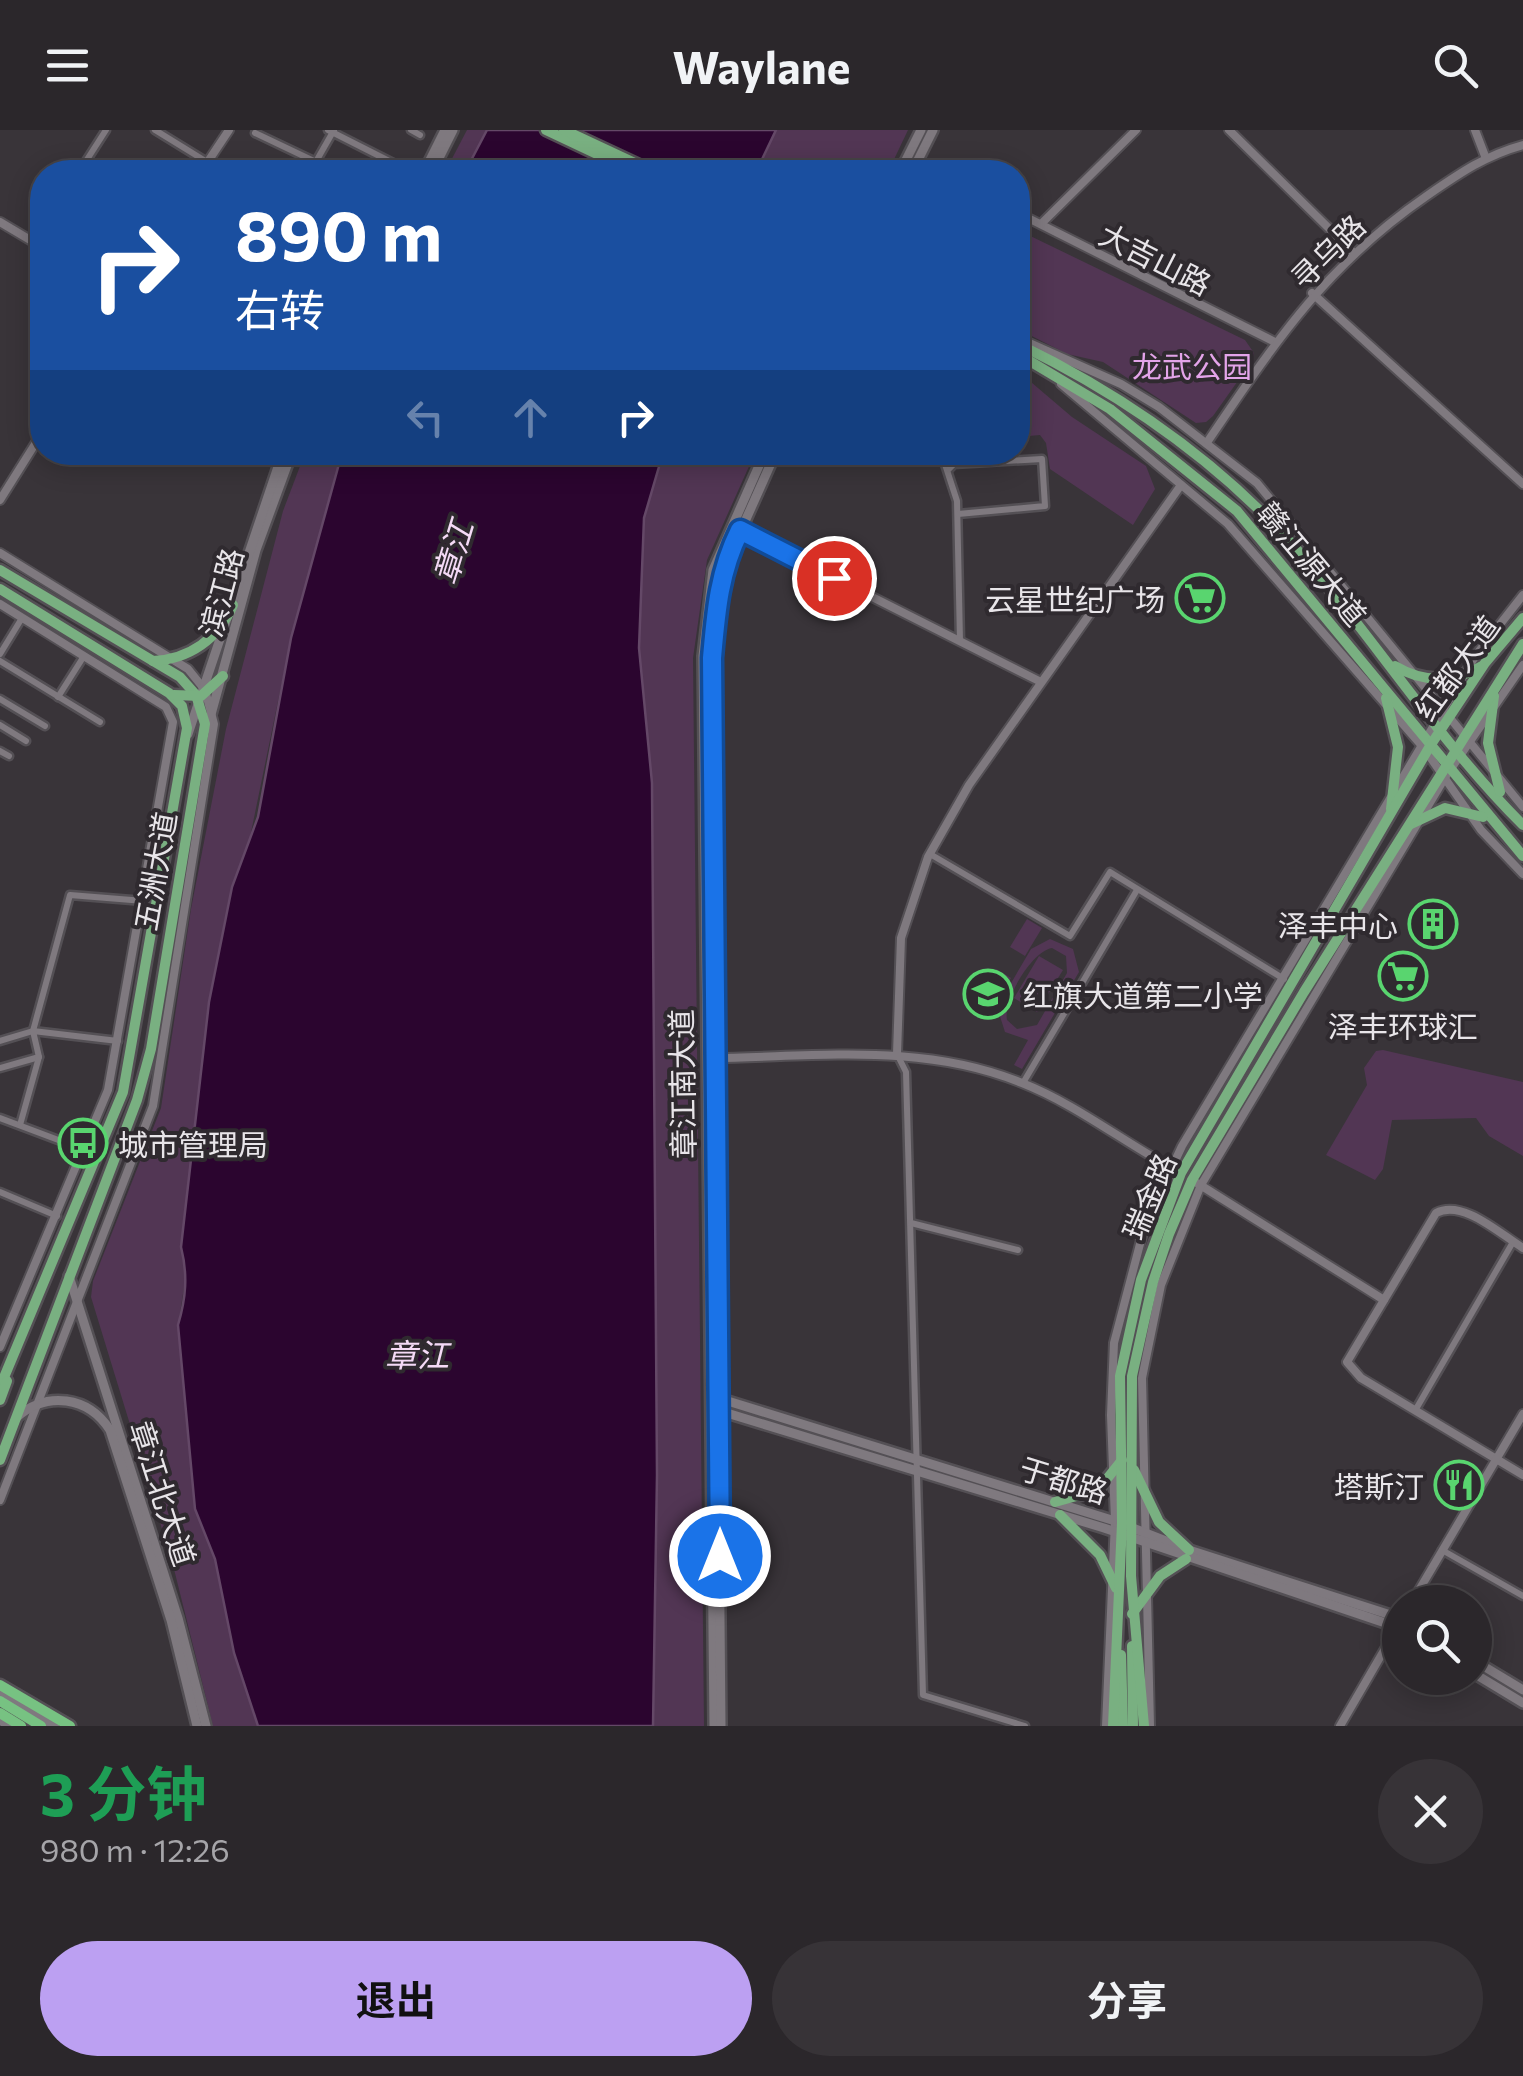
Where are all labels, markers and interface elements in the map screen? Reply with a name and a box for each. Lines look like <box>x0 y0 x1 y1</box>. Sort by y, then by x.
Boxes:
icon: menu <box>40 38 95 93</box>
text: Waylane <box>672 38 851 93</box>
icon: search <box>1428 38 1483 93</box>
text: 890 m <box>235 190 442 275</box>
icon: right <box>70 200 200 330</box>
street label: 寻乌路 <box>1282 206 1372 296</box>
street label: 大吉山路 <box>1094 214 1218 302</box>
text: 右转 <box>235 281 325 336</box>
park label: 龙武公园 <box>1132 347 1252 384</box>
icon: left <box>398 390 453 445</box>
icon: ahead <box>503 390 558 445</box>
icon: right <box>608 390 663 445</box>
street label: 赣江源大道 <box>1251 494 1375 632</box>
water label: 章江 <box>424 513 481 588</box>
pin <box>792 536 877 621</box>
street label: 滨江路 <box>190 544 250 640</box>
icon: arrive <box>807 551 862 606</box>
supermarket icon: 云星世纪广场 <box>1174 572 1226 624</box>
place label: 云星世纪广场 <box>985 580 1165 617</box>
street label: 红都大道 <box>1406 608 1506 726</box>
street label: 五洲大道 <box>125 809 183 933</box>
building icon: 泽丰中心 <box>1407 898 1459 950</box>
place label: 泽丰中心 <box>1278 906 1398 943</box>
supermarket icon: 泽丰环球汇 <box>1377 950 1429 1002</box>
school or university icon: 红旗大道第二小学 <box>962 968 1014 1020</box>
place label: 红旗大道第二小学 <box>1023 976 1263 1013</box>
place label: 泽丰环球汇 <box>1328 1007 1478 1044</box>
street label: 章江南大道 <box>661 1009 701 1159</box>
bus stop icon: 城市管理局 <box>57 1117 109 1169</box>
place label: 城市管理局 <box>118 1125 268 1162</box>
street label: 瑞金路 <box>1113 1147 1183 1245</box>
water label: 章江 <box>385 1334 452 1374</box>
street label: 章江北大道 <box>123 1416 205 1570</box>
street label: 于都路 <box>1016 1448 1112 1510</box>
restaurant icon: 塔斯汀 <box>1433 1459 1485 1511</box>
place label: 塔斯汀 <box>1334 1467 1424 1504</box>
position arrow <box>668 1504 772 1608</box>
map controls <box>1382 1585 1492 1695</box>
button: search <box>1382 1585 1492 1695</box>
text: 3 分钟 <box>40 1755 206 1828</box>
button: close <box>1378 1759 1483 1864</box>
text: 980 m · 12:26 <box>40 1829 230 1869</box>
button: 退出 <box>40 1941 752 2056</box>
button: 分享 <box>772 1941 1483 2056</box>

